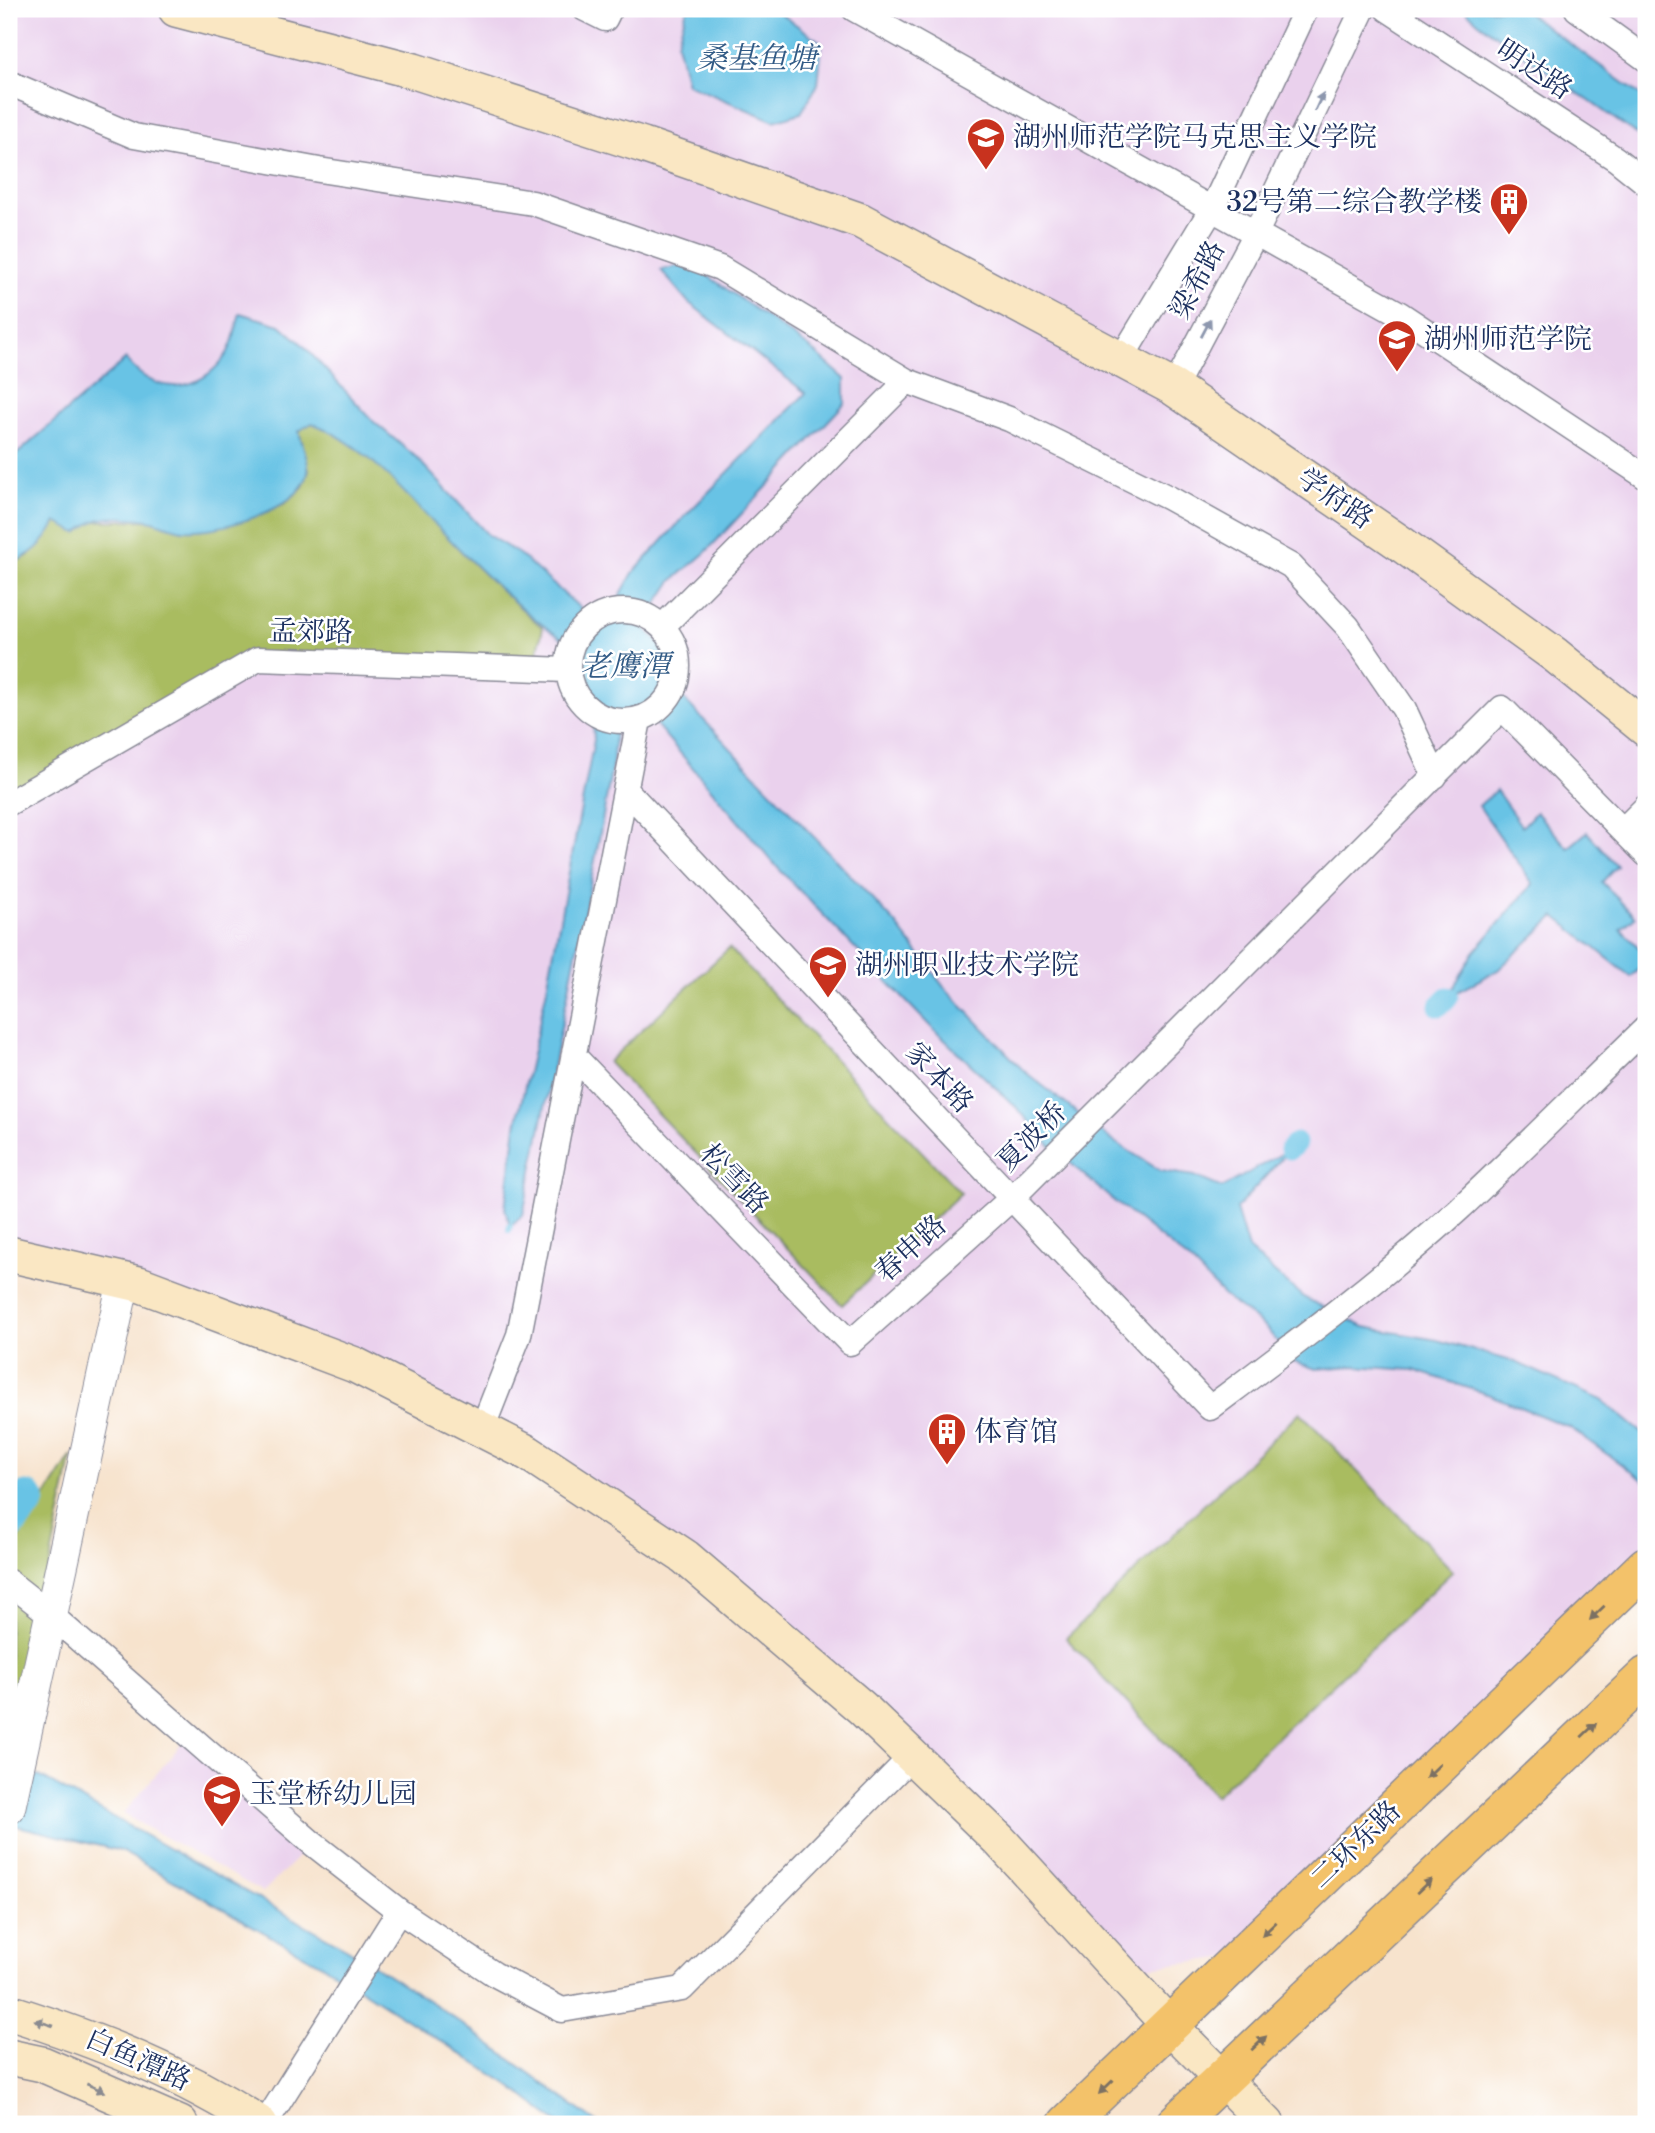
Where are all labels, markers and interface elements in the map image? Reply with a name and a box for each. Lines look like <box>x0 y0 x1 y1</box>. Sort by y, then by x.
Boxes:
street label: 明达路 <box>1489 32 1579 108</box>
water label: 桑基鱼塘 <box>697 40 821 78</box>
one-way arrow <box>1313 92 1324 112</box>
school or university icon: 湖州师范学院马克思主义学院 <box>965 116 1007 171</box>
place label: 湖州师范学院马克思主义学院 <box>1013 120 1377 155</box>
building icon: 32号第二综合教学楼 <box>1488 181 1530 236</box>
place label: 32号第二综合教学楼 <box>1227 185 1482 220</box>
street label: 梁希路 <box>1163 235 1233 325</box>
one-way arrow <box>1200 318 1212 338</box>
school or university icon: 湖州师范学院 <box>1376 318 1418 373</box>
place label: 湖州师范学院 <box>1424 322 1592 357</box>
street label: 学府路 <box>1290 461 1380 537</box>
street label: 孟郊路 <box>269 614 353 650</box>
water label: 老鹰潭 <box>580 648 675 686</box>
school or university icon: 湖州职业技术学院 <box>807 944 849 999</box>
place label: 湖州职业技术学院 <box>855 948 1079 983</box>
street label: 家本路 <box>898 1035 980 1121</box>
street label: 夏波桥 <box>990 1095 1074 1179</box>
street label: 松雪路 <box>692 1137 776 1221</box>
street label: 春申路 <box>868 1208 954 1290</box>
building icon: 体育馆 <box>926 1411 968 1466</box>
place label: 体育馆 <box>974 1415 1058 1450</box>
one-way arrow <box>1589 1605 1606 1621</box>
one-way arrow <box>1580 1722 1597 1738</box>
one-way arrow <box>1425 1762 1442 1778</box>
school or university icon: 玉堂桥幼儿园 <box>201 1773 243 1828</box>
place label: 玉堂桥幼儿园 <box>249 1777 417 1812</box>
street label: 二环东路 <box>1304 1794 1408 1896</box>
one-way arrow <box>1415 1879 1432 1895</box>
one-way arrow <box>1261 1920 1278 1937</box>
one-way arrow <box>33 2017 54 2028</box>
street label: 白鱼潭路 <box>80 2021 196 2099</box>
one-way arrow <box>1250 2035 1267 2051</box>
one-way arrow <box>1097 2078 1114 2095</box>
one-way arrow <box>86 2082 106 2094</box>

